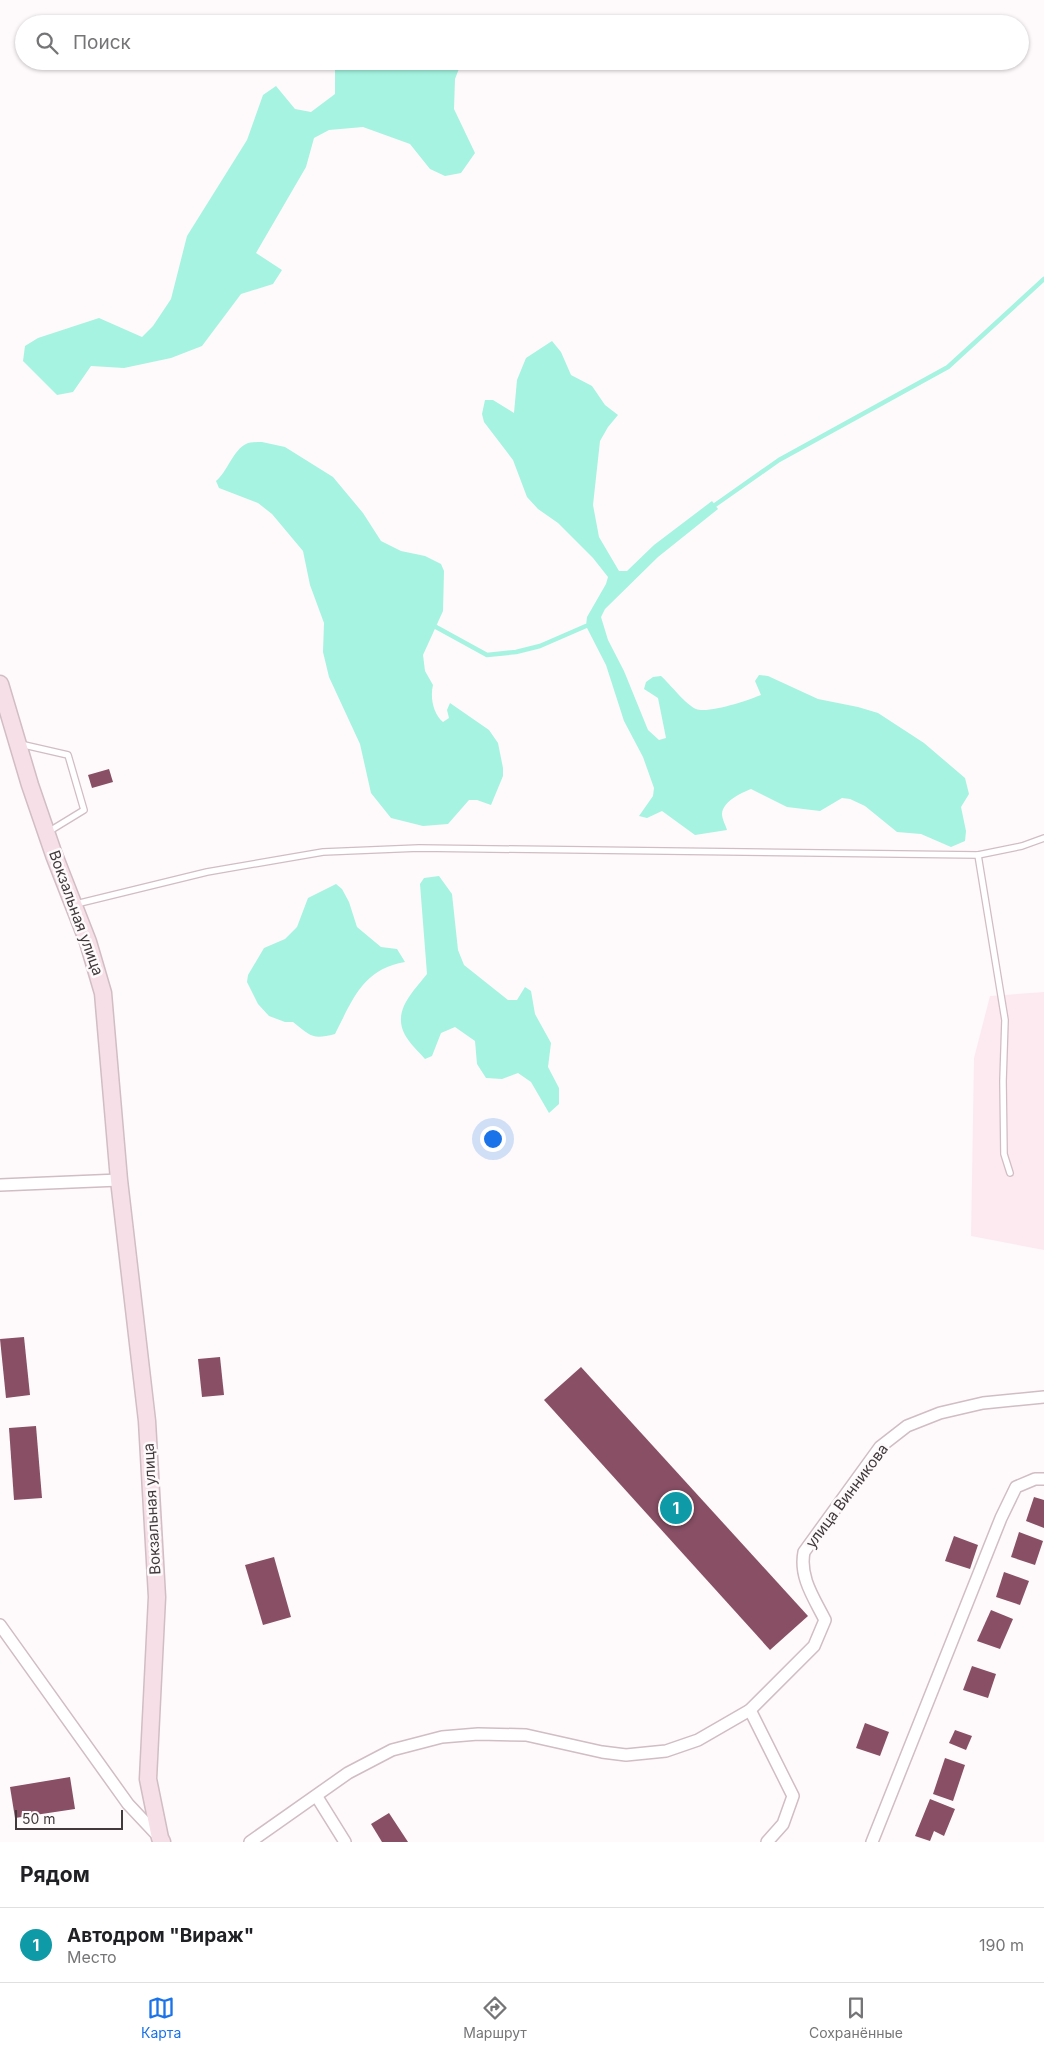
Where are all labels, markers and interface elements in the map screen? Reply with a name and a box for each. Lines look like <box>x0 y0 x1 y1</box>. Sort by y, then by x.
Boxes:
search box <box>15 15 1029 70</box>
icon: search <box>33 29 61 57</box>
text: Поиск <box>73 31 131 54</box>
street label: Вокзальная улица <box>45 848 108 978</box>
your location <box>480 1126 506 1152</box>
street label: улица Винникова <box>801 1440 892 1552</box>
street label: Вокзальная улица <box>139 1443 164 1575</box>
pin: 1 <box>660 1489 692 1527</box>
scale bar <box>15 1807 122 1830</box>
text: 50 m <box>22 1810 56 1827</box>
text: Рядом <box>20 1862 90 1887</box>
text: Автодром "Вираж" <box>67 1924 254 1947</box>
text: 1 <box>33 1935 39 1955</box>
text: 190 m <box>979 1935 1024 1955</box>
text: Место <box>67 1947 117 1967</box>
tab: Карта <box>141 1994 181 2041</box>
tab: Маршрут <box>463 1994 527 2041</box>
tab: Сохранённые <box>809 1994 903 2041</box>

